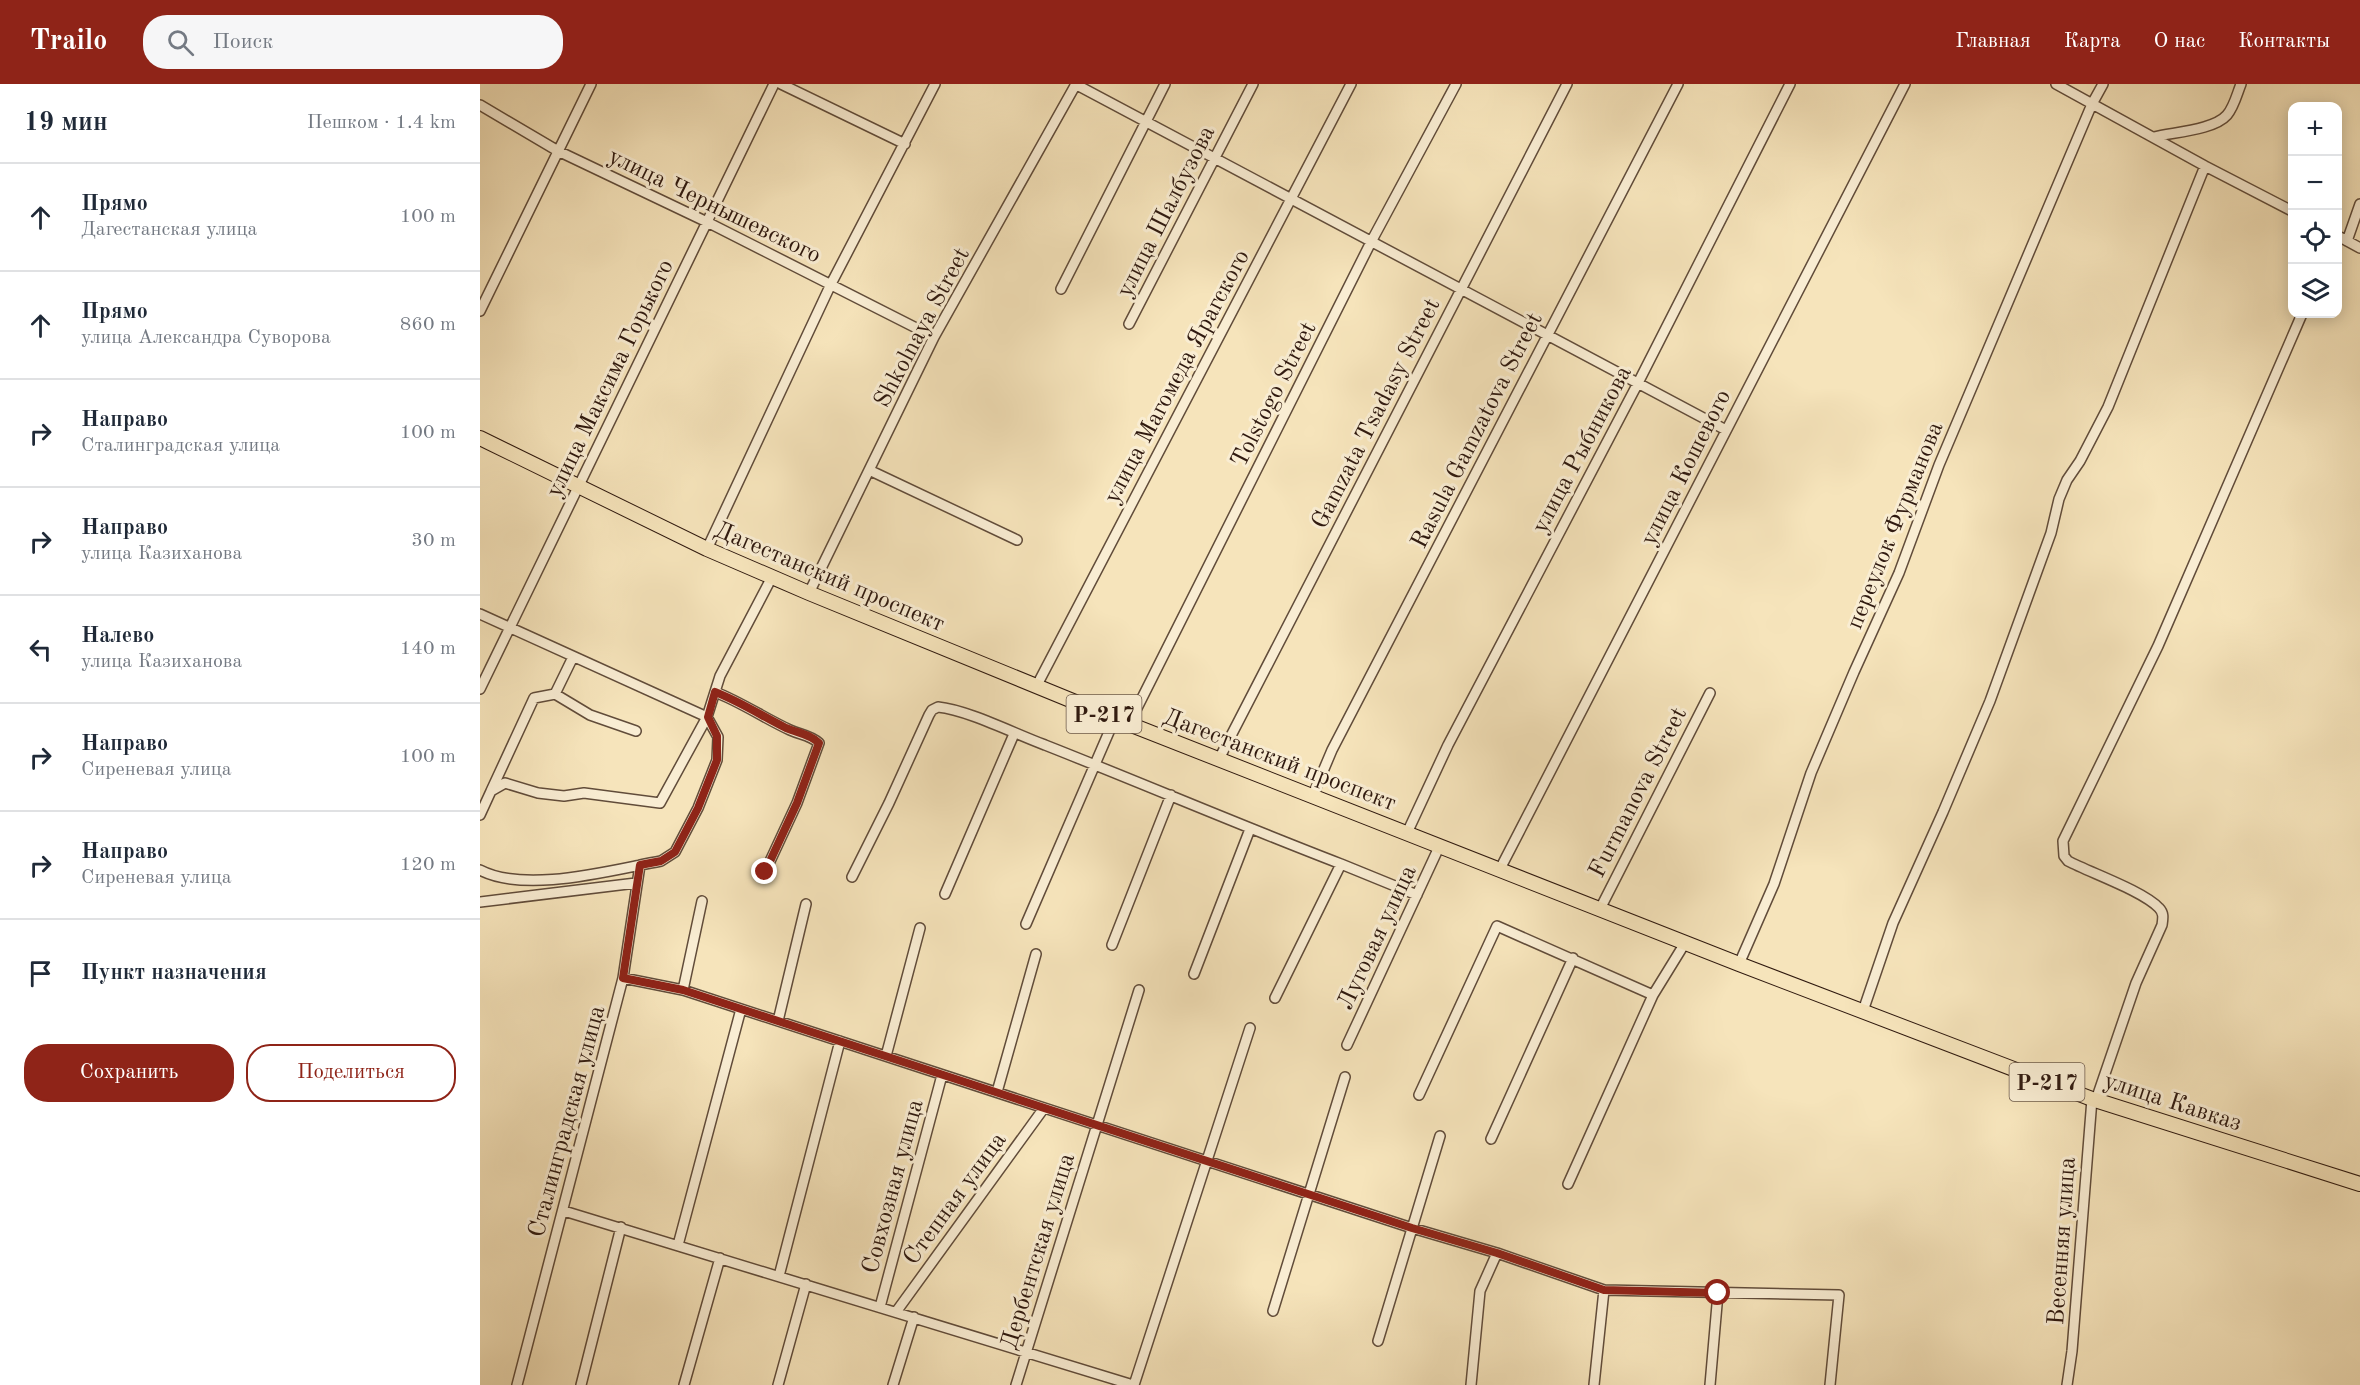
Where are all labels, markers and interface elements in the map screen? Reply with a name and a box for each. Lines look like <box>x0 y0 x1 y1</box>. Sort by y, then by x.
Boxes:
search box <box>143 15 563 69</box>
icon: search <box>164 26 197 59</box>
text: Trailo <box>30 28 107 56</box>
text: Поиск <box>212 31 273 53</box>
text: Главная <box>1955 31 2031 52</box>
text: Карта <box>2064 31 2121 52</box>
text: О нас <box>2154 31 2205 52</box>
text: Контакты <box>2238 31 2330 52</box>
map controls <box>2288 102 2342 318</box>
button: + <box>2288 102 2342 156</box>
text: 19 мин <box>24 110 108 136</box>
text: Пешком · 1.4 km <box>307 113 456 133</box>
street label: улица Шалбузова <box>1113 122 1220 301</box>
street label: улица Чернышевского <box>604 145 824 269</box>
button: − <box>2288 156 2342 210</box>
text: Прямо <box>81 193 148 215</box>
icon: ahead <box>24 201 57 234</box>
text: 100 m <box>400 207 456 227</box>
button: locate <box>2288 210 2342 264</box>
text: Дагестанская улица <box>81 220 257 240</box>
street label: Shkolnaya Street <box>871 244 975 412</box>
street label: улица Магомеда Ярагского <box>1101 246 1255 508</box>
street label: улица Максима Горького <box>543 256 679 501</box>
button: layers <box>2288 264 2342 318</box>
street label: Gamzata Tsadasy Street <box>1308 295 1445 533</box>
text: Прямо <box>81 301 148 323</box>
icon: ahead <box>24 309 57 342</box>
street label: Rasula Gamzatova Street <box>1408 309 1548 553</box>
text: 860 m <box>400 315 456 335</box>
street label: Tolstogo Street <box>1228 318 1322 472</box>
text: улица Александра Суворова <box>81 328 331 348</box>
street label: улица Рыбникова <box>1529 362 1637 538</box>
street label: улица Кошевого <box>1637 386 1736 550</box>
text: Направо <box>81 409 168 431</box>
icon: right <box>24 417 57 450</box>
street label: переулок Фурманова <box>1843 419 1948 633</box>
text: 100 m <box>400 423 456 443</box>
text: Сталинградская улица <box>81 436 280 456</box>
text: Направо <box>81 517 168 539</box>
street label: Дагестанский проспект <box>711 518 948 637</box>
icon: right <box>24 525 57 558</box>
text: 30 m <box>411 531 456 551</box>
text: улица Казиханова <box>81 544 242 564</box>
text: Налево <box>81 625 154 647</box>
icon: left <box>24 633 57 666</box>
text: 140 m <box>400 639 456 659</box>
text: улица Казиханова <box>81 652 242 672</box>
road number: Р-217 <box>1066 695 1142 733</box>
street label: Furmanova Street <box>1585 704 1692 882</box>
street label: Дагестанский проспект <box>1160 705 1399 816</box>
text: Направо <box>81 733 168 755</box>
icon: right <box>24 741 57 774</box>
text: 100 m <box>400 747 456 767</box>
text: Сиреневая улица <box>81 760 232 780</box>
text: Направо <box>81 841 168 863</box>
icon: right <box>24 849 57 882</box>
text: 120 m <box>400 855 456 875</box>
route end <box>751 858 777 884</box>
street label: Луговая улица <box>1334 862 1422 1014</box>
text: Сиреневая улица <box>81 868 232 888</box>
icon: arrive <box>24 957 57 990</box>
text: Пункт назначения <box>81 962 267 984</box>
street label: Сталинградская улица <box>525 1003 610 1240</box>
button: Сохранить <box>24 1044 234 1102</box>
button: Поделиться <box>246 1044 456 1102</box>
road number: Р-217 <box>2010 1063 2084 1101</box>
street label: улица Кавказ <box>2101 1069 2244 1136</box>
street label: Совхозная улица <box>859 1097 929 1276</box>
street label: Степная улица <box>900 1128 1012 1270</box>
street label: Дербентская улица <box>998 1151 1080 1352</box>
street label: Весенняя улица <box>2045 1156 2081 1326</box>
route start <box>1704 1279 1730 1305</box>

